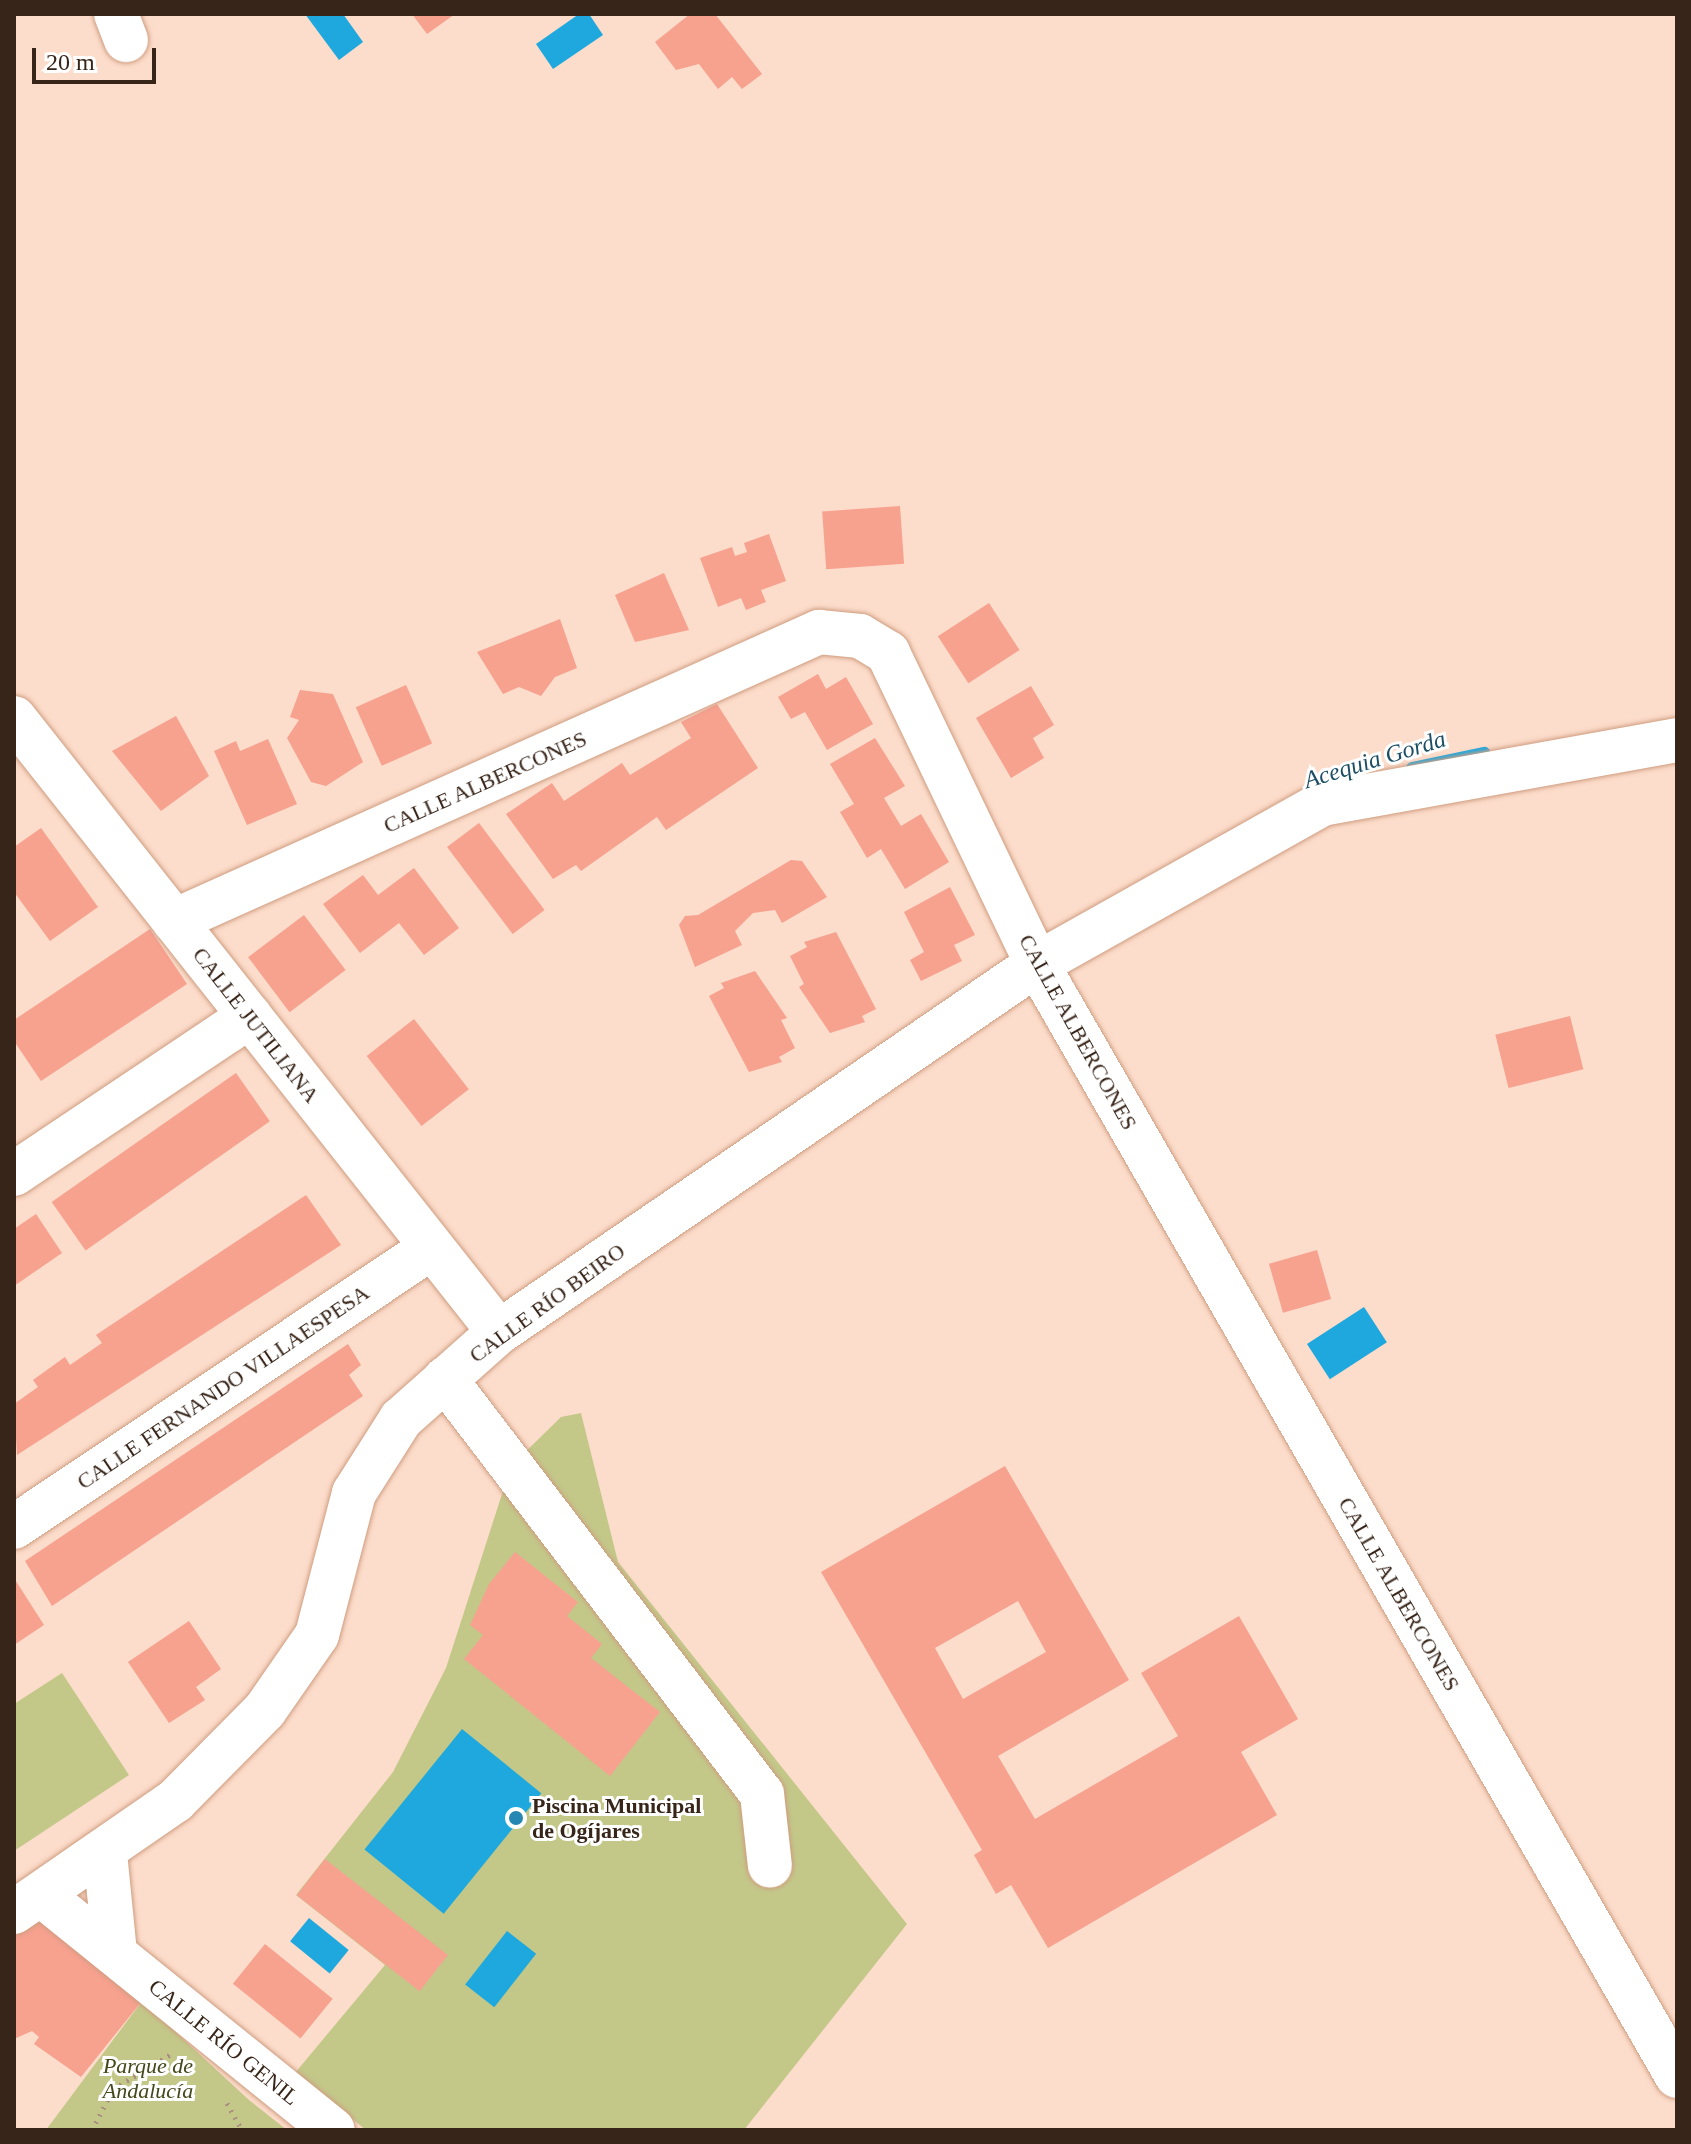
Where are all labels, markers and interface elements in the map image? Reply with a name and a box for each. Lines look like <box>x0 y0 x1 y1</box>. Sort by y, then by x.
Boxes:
scale bar <box>36 32 160 82</box>
text: 20 m <box>46 49 95 75</box>
street label: CALLE ALBERCONES <box>379 725 591 839</box>
water label: Acequia Gorda <box>1301 725 1449 795</box>
street label: CALLE ALBERCONES <box>1013 929 1143 1135</box>
street label: CALLE JUTILIANA <box>187 942 325 1108</box>
street label: CALLE RÍO BEIRO <box>464 1238 630 1368</box>
street label: CALLE FERNANDO VILLAESPESA <box>72 1279 374 1495</box>
street label: CALLE ALBERCONES <box>1332 1492 1466 1696</box>
place label: Piscina Municipal de Ogíjares <box>532 1792 701 1844</box>
marker: Piscina Municipal de Ogíjares <box>507 1809 525 1827</box>
street label: CALLE RÍO GENIL <box>144 1973 304 2111</box>
park label: Parque de Andalucía <box>103 2052 193 2104</box>

